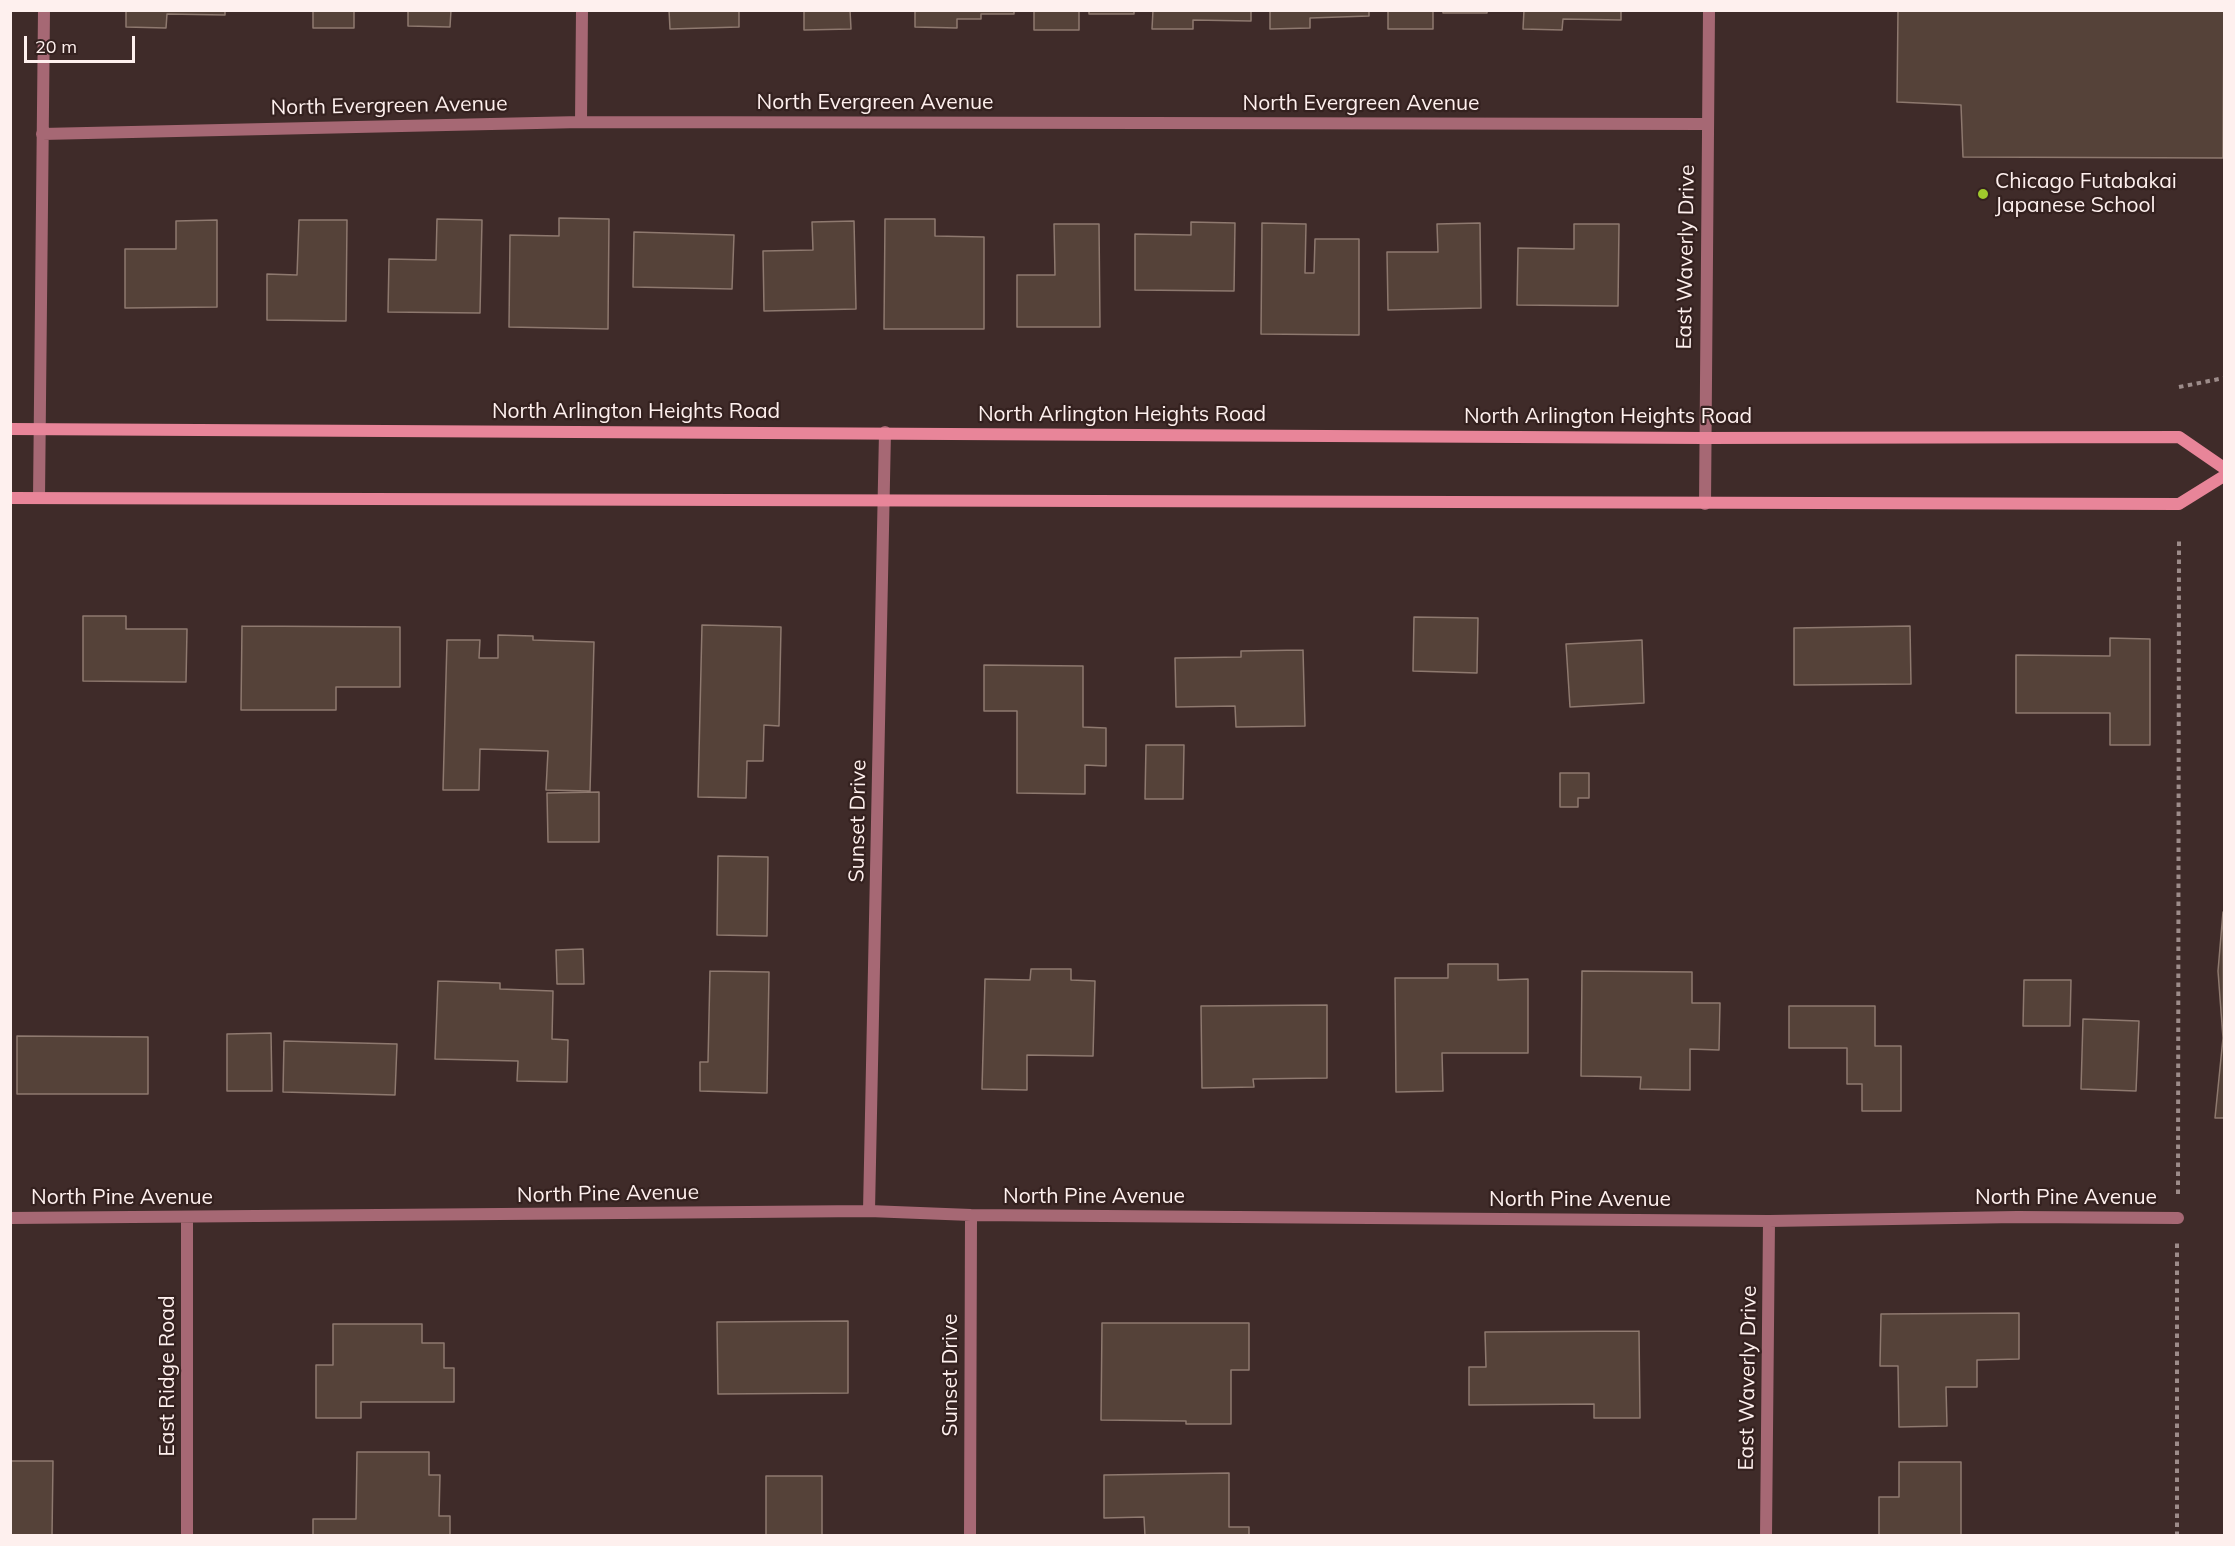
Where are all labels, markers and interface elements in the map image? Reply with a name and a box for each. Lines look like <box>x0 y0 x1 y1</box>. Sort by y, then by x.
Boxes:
scale bar <box>27 24 138 62</box>
text: 20 m <box>35 35 77 58</box>
street label: North Evergreen Avenue <box>757 90 993 116</box>
street label: North Evergreen Avenue <box>270 91 508 121</box>
street label: North Evergreen Avenue <box>1243 91 1479 117</box>
street label: East Waverly Drive <box>1672 164 1700 350</box>
place label: Chicago Futabakai Japanese School <box>1995 169 2177 219</box>
marker: Chicago Futabakai Japanese School <box>1976 187 1990 201</box>
street label: North Arlington Heights Road <box>492 399 780 425</box>
street label: North Arlington Heights Road <box>978 402 1266 428</box>
street label: North Arlington Heights Road <box>1464 404 1752 430</box>
street label: Sunset Drive <box>844 759 872 883</box>
street label: North Pine Avenue <box>517 1180 699 1208</box>
street label: North Pine Avenue <box>1003 1184 1185 1210</box>
street label: North Pine Avenue <box>31 1185 213 1211</box>
street label: North Pine Avenue <box>1975 1185 2157 1211</box>
street label: North Pine Avenue <box>1489 1187 1671 1213</box>
street label: East Waverly Drive <box>1734 1285 1762 1471</box>
street label: East Ridge Road <box>155 1295 181 1457</box>
street label: Sunset Drive <box>938 1314 964 1436</box>

